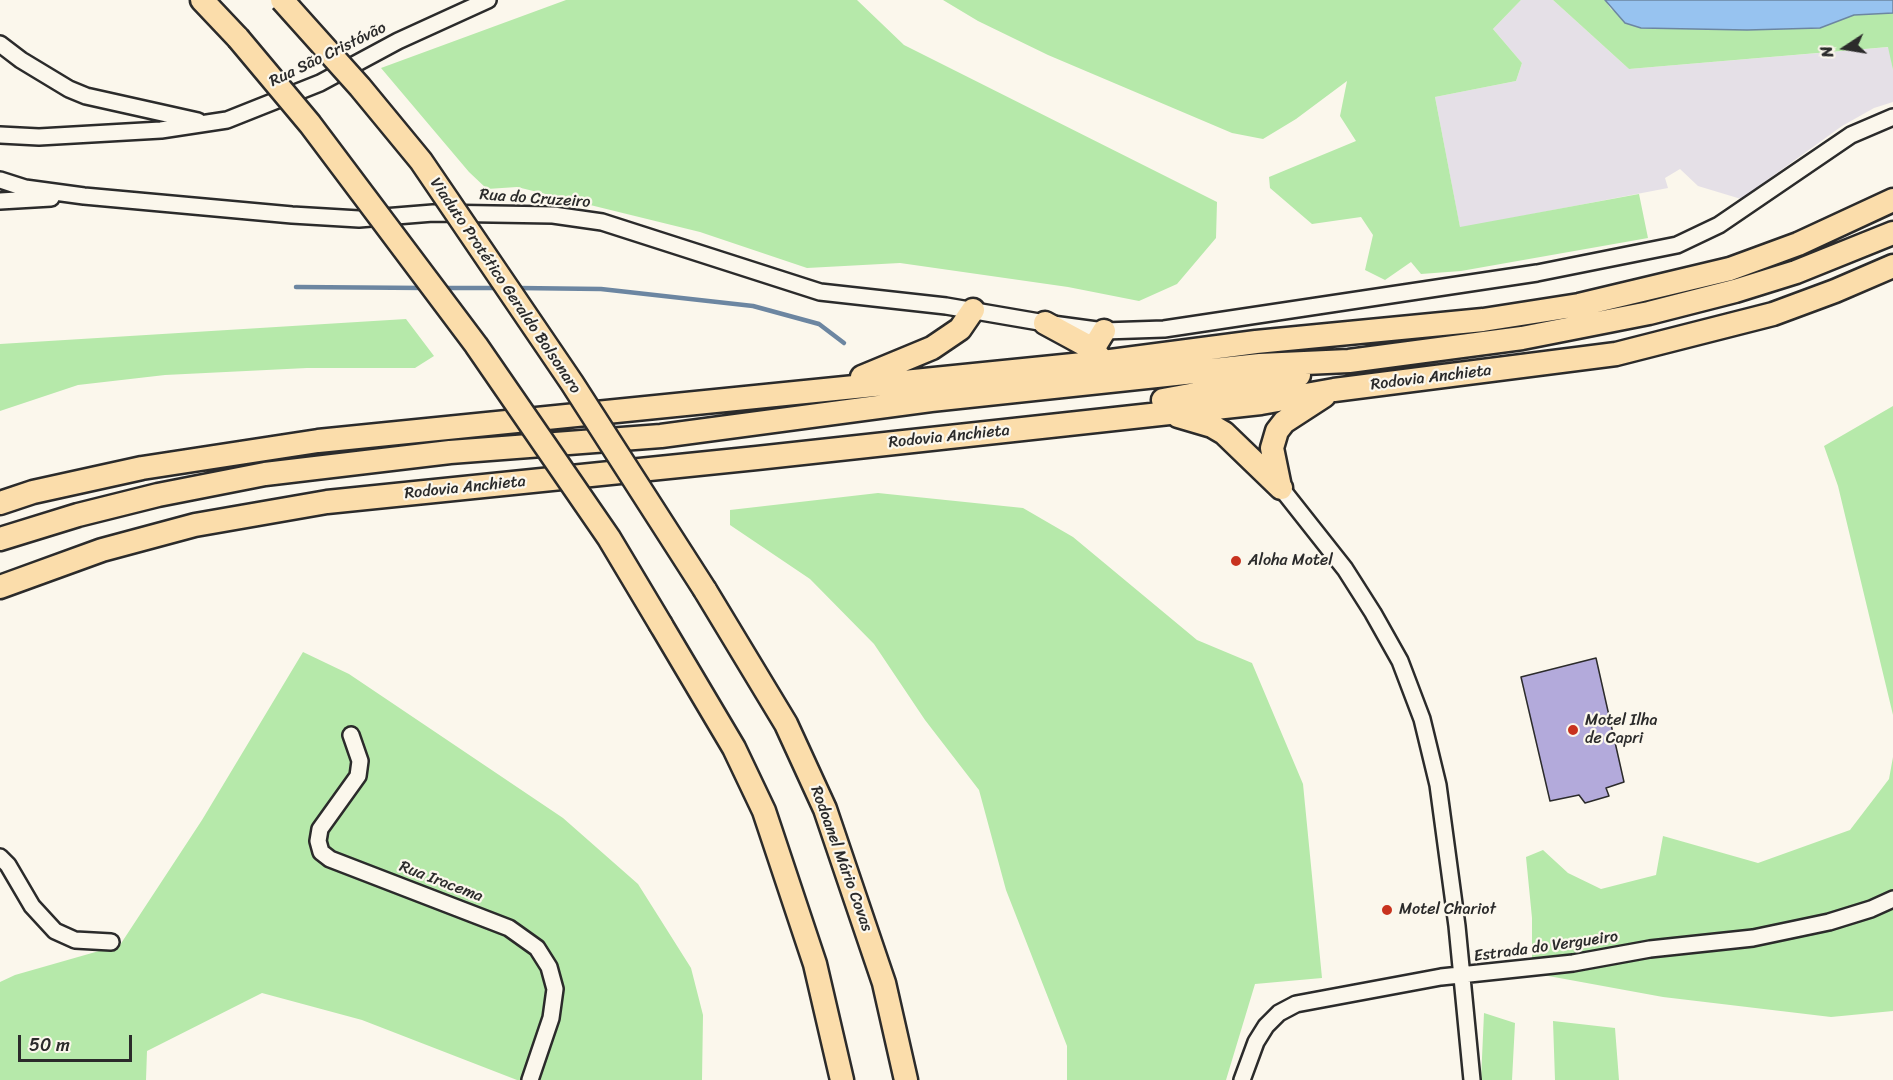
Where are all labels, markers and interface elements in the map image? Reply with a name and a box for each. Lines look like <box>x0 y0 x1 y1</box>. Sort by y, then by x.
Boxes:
street label: Rua São Cristóvão <box>267 18 389 92</box>
north arrow <box>1815 18 1875 78</box>
text: N <box>1812 43 1842 60</box>
street label: Viaduto Protético Geraldo Bolsonaro <box>425 174 585 398</box>
street label: Rua do Cruzeiro <box>479 186 591 212</box>
street label: Rodovia Anchieta <box>1369 361 1493 395</box>
street label: Rodovia Anchieta <box>888 421 1010 453</box>
street label: Rodovia Anchieta <box>404 472 526 504</box>
place label: Aloha Motel <box>1248 551 1333 571</box>
marker: Aloha Motel <box>1229 554 1243 568</box>
place label: Motel Ilha de Capri <box>1585 711 1657 749</box>
marker: Motel Ilha de Capri <box>1566 723 1580 737</box>
street label: Rodoanel Mário Covas <box>806 784 876 934</box>
street label: Rua Iracema <box>397 857 485 907</box>
place label: Motel Chariot <box>1399 900 1496 920</box>
marker: Motel Chariot <box>1380 903 1394 917</box>
street label: Estrada do Vergueiro <box>1473 927 1619 967</box>
scale bar <box>21 1023 135 1061</box>
text: 50 m <box>29 1029 70 1061</box>

